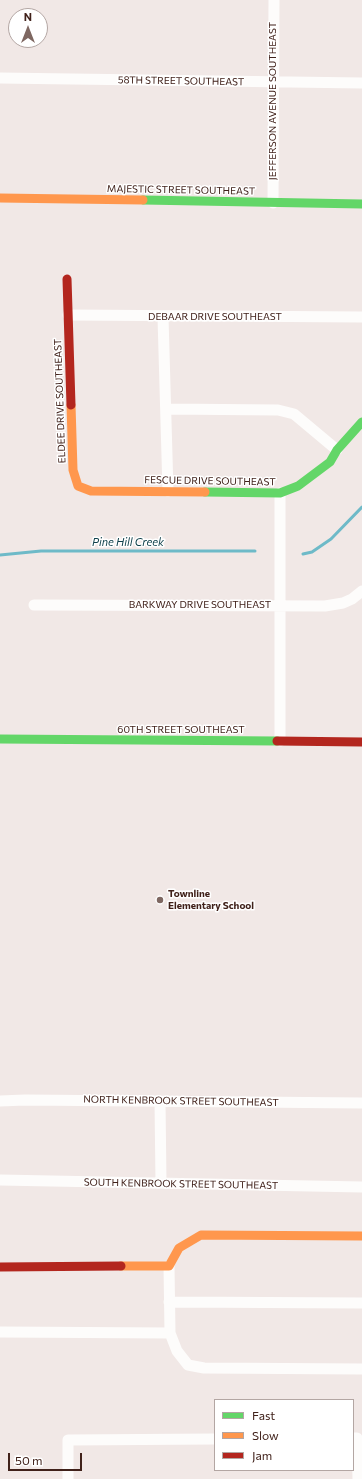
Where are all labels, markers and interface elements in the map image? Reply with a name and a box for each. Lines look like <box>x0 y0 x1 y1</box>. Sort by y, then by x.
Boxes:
north arrow <box>8 8 48 48</box>
text: N <box>24 10 32 23</box>
street label: JEFFERSON AVENUE SOUTHEAST <box>267 22 279 180</box>
street label: 58TH STREET SOUTHEAST <box>118 74 244 88</box>
street label: MAJESTIC STREET SOUTHEAST <box>107 183 255 197</box>
street label: DEBAAR DRIVE SOUTHEAST <box>148 311 282 323</box>
street label: ELDEE DRIVE SOUTHEAST <box>52 339 68 463</box>
street label: FESCUE DRIVE SOUTHEAST <box>144 474 276 488</box>
water label: Pine Hill Creek <box>92 535 164 549</box>
street label: BARKWAY DRIVE SOUTHEAST <box>129 599 271 611</box>
street label: 60TH STREET SOUTHEAST <box>117 724 245 736</box>
place label: Townline Elementary School <box>168 888 254 912</box>
marker: Townline Elementary School <box>155 895 165 905</box>
street label: NORTH KENBROOK STREET SOUTHEAST <box>83 1093 279 1109</box>
street label: SOUTH KENBROOK STREET SOUTHEAST <box>84 1176 278 1192</box>
legend <box>214 1399 354 1471</box>
text: Fast <box>252 1408 275 1422</box>
text: Slow <box>252 1428 279 1442</box>
scale bar <box>10 1445 84 1471</box>
text: Jam <box>252 1448 272 1462</box>
text: 50 m <box>15 1453 43 1467</box>

